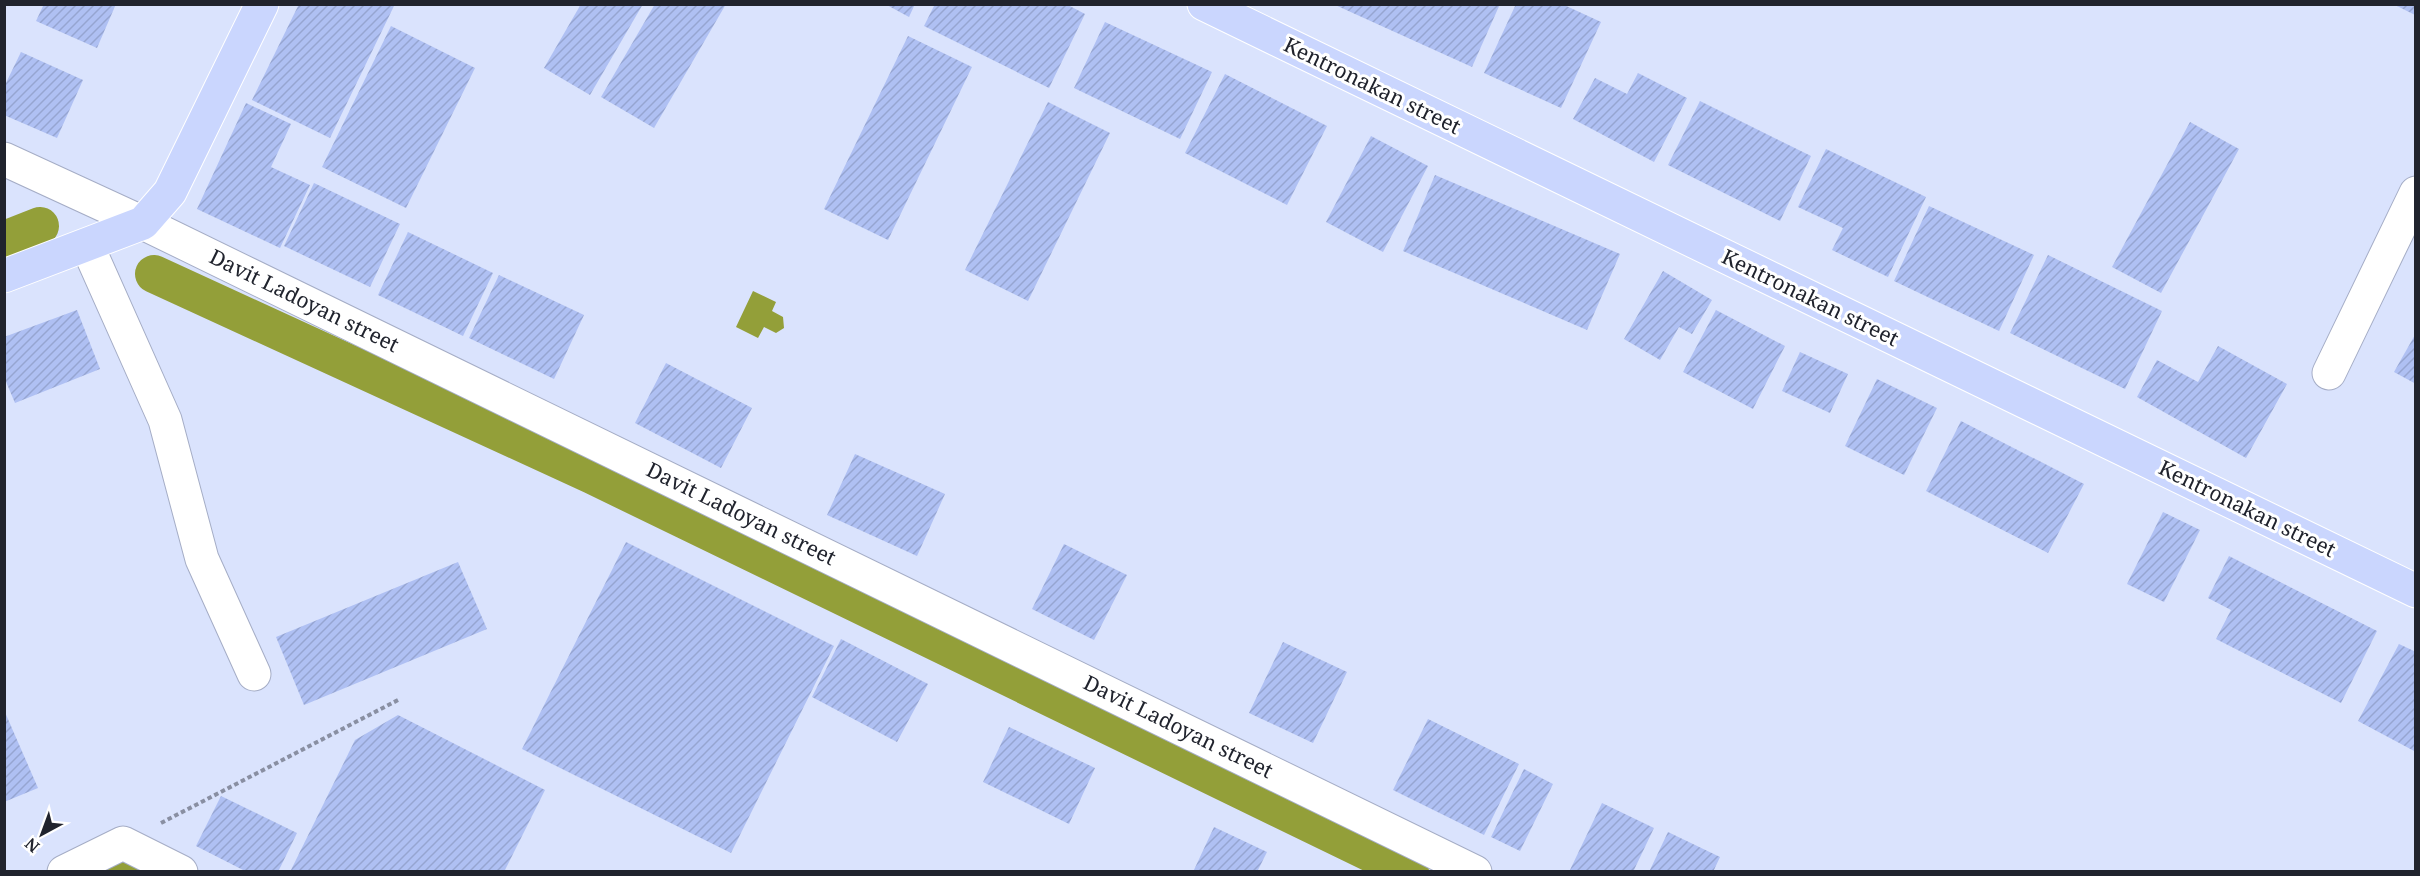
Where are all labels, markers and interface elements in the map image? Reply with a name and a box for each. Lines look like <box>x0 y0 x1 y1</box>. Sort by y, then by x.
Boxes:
street label: Kentronakan street <box>1279 30 1466 140</box>
street label: Davit Ladoyan street <box>205 242 404 358</box>
street label: Kentronakan street <box>1717 242 1904 352</box>
street label: Kentronakan street <box>2154 453 2341 563</box>
street label: Davit Ladoyan street <box>642 455 841 571</box>
street label: Davit Ladoyan street <box>1079 668 1278 784</box>
north arrow <box>12 804 72 864</box>
text: N <box>20 833 44 858</box>

